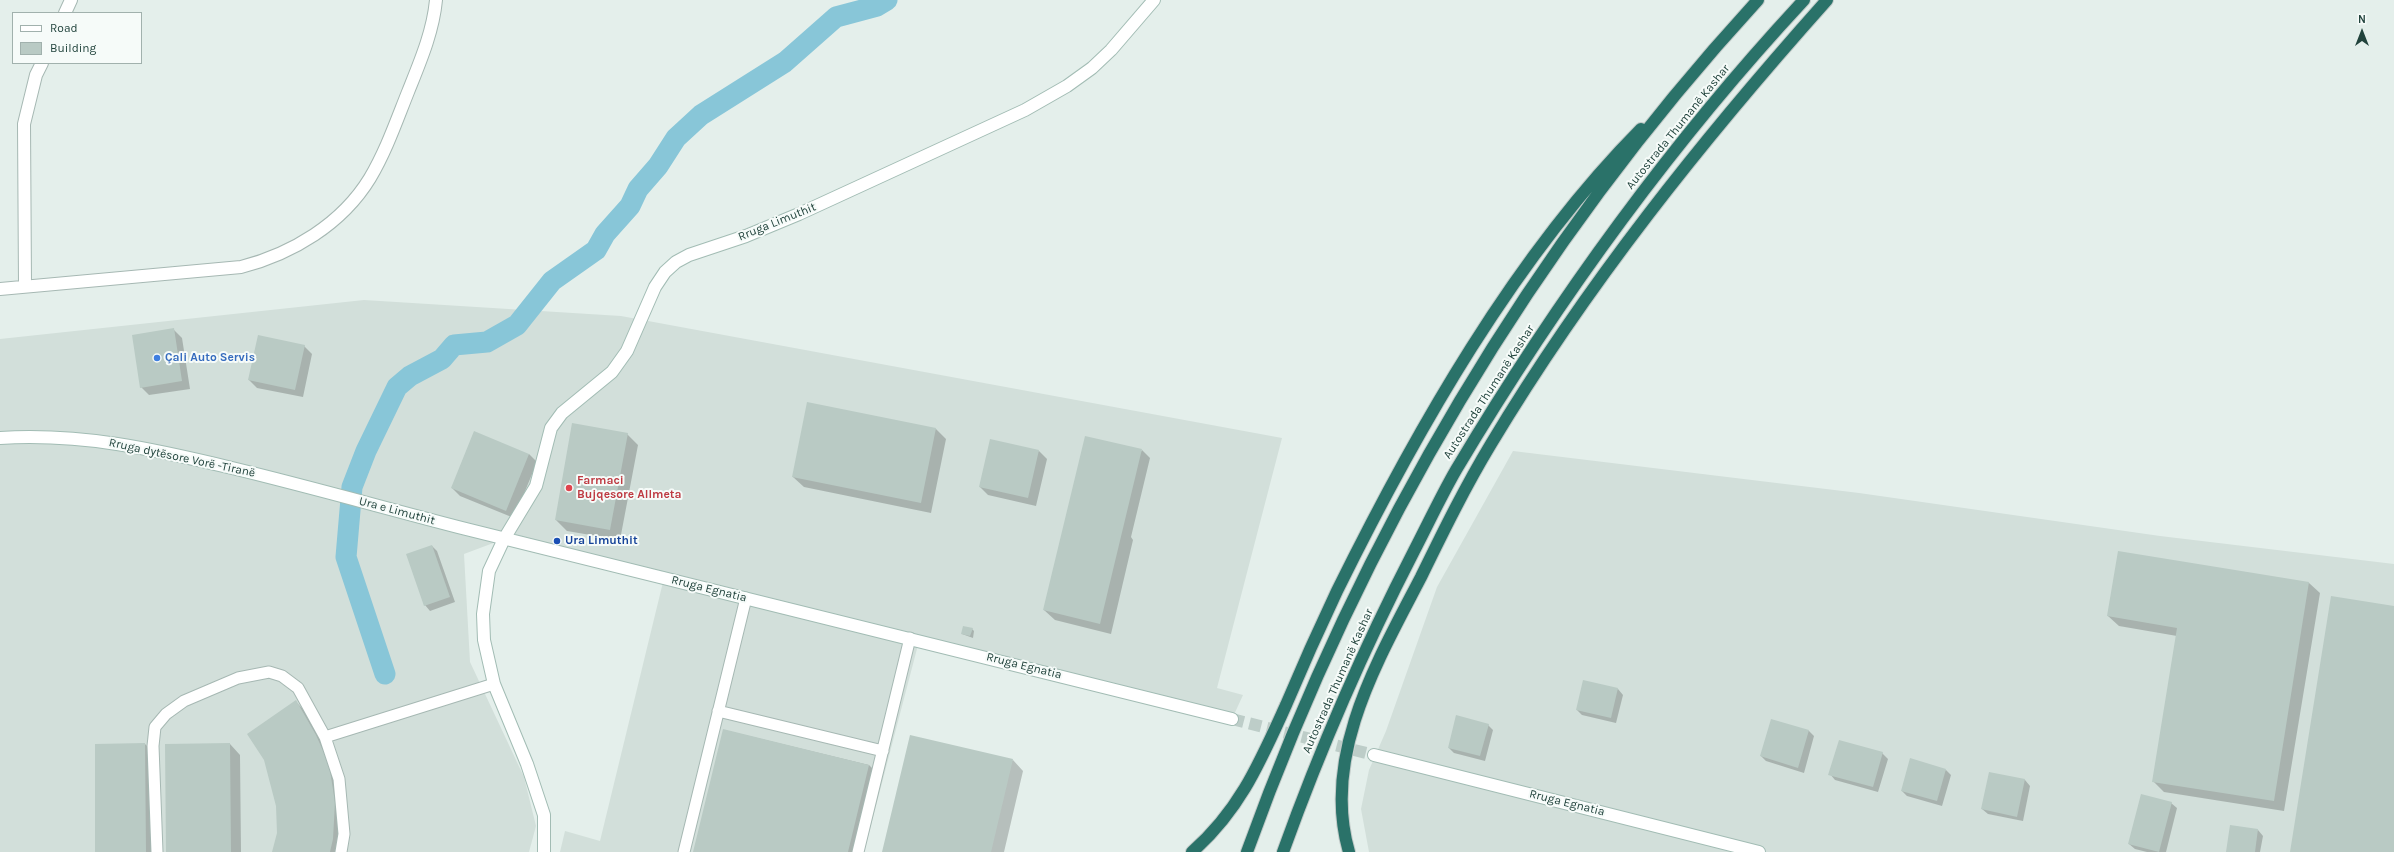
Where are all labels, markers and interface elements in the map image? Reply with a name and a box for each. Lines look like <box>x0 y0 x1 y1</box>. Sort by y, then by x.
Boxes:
legend <box>12 12 142 64</box>
north arrow <box>2342 12 2382 52</box>
text: N <box>2358 13 2366 26</box>
text: Road <box>50 21 78 35</box>
text: Building <box>50 41 96 55</box>
street label: Autostrada Thumanë Kashar <box>1623 62 1733 192</box>
street label: Rruga Limuthit <box>736 200 818 244</box>
street label: Autostrada Thumanë Kashar <box>1440 322 1538 462</box>
place label: Çali Auto Servis <box>165 351 255 365</box>
marker: Çali Auto Servis <box>152 353 162 363</box>
street label: Rruga dytësore Vorë -Tiranë <box>108 435 256 481</box>
place label: Farmaci Bujqesore Allmeta <box>577 474 682 502</box>
marker: Farmaci Bujqesore Allmeta <box>564 483 574 493</box>
street label: Ura e Limuthit <box>357 494 437 528</box>
place label: Ura Limuthit <box>565 534 638 548</box>
marker: Ura Limuthit <box>552 536 562 546</box>
street label: Rruga Egnatia <box>670 573 748 605</box>
street label: Autostrada Thumanë Kashar <box>1300 607 1376 755</box>
street label: Rruga Egnatia <box>985 650 1063 682</box>
street label: Rruga Egnatia <box>1528 787 1606 819</box>

